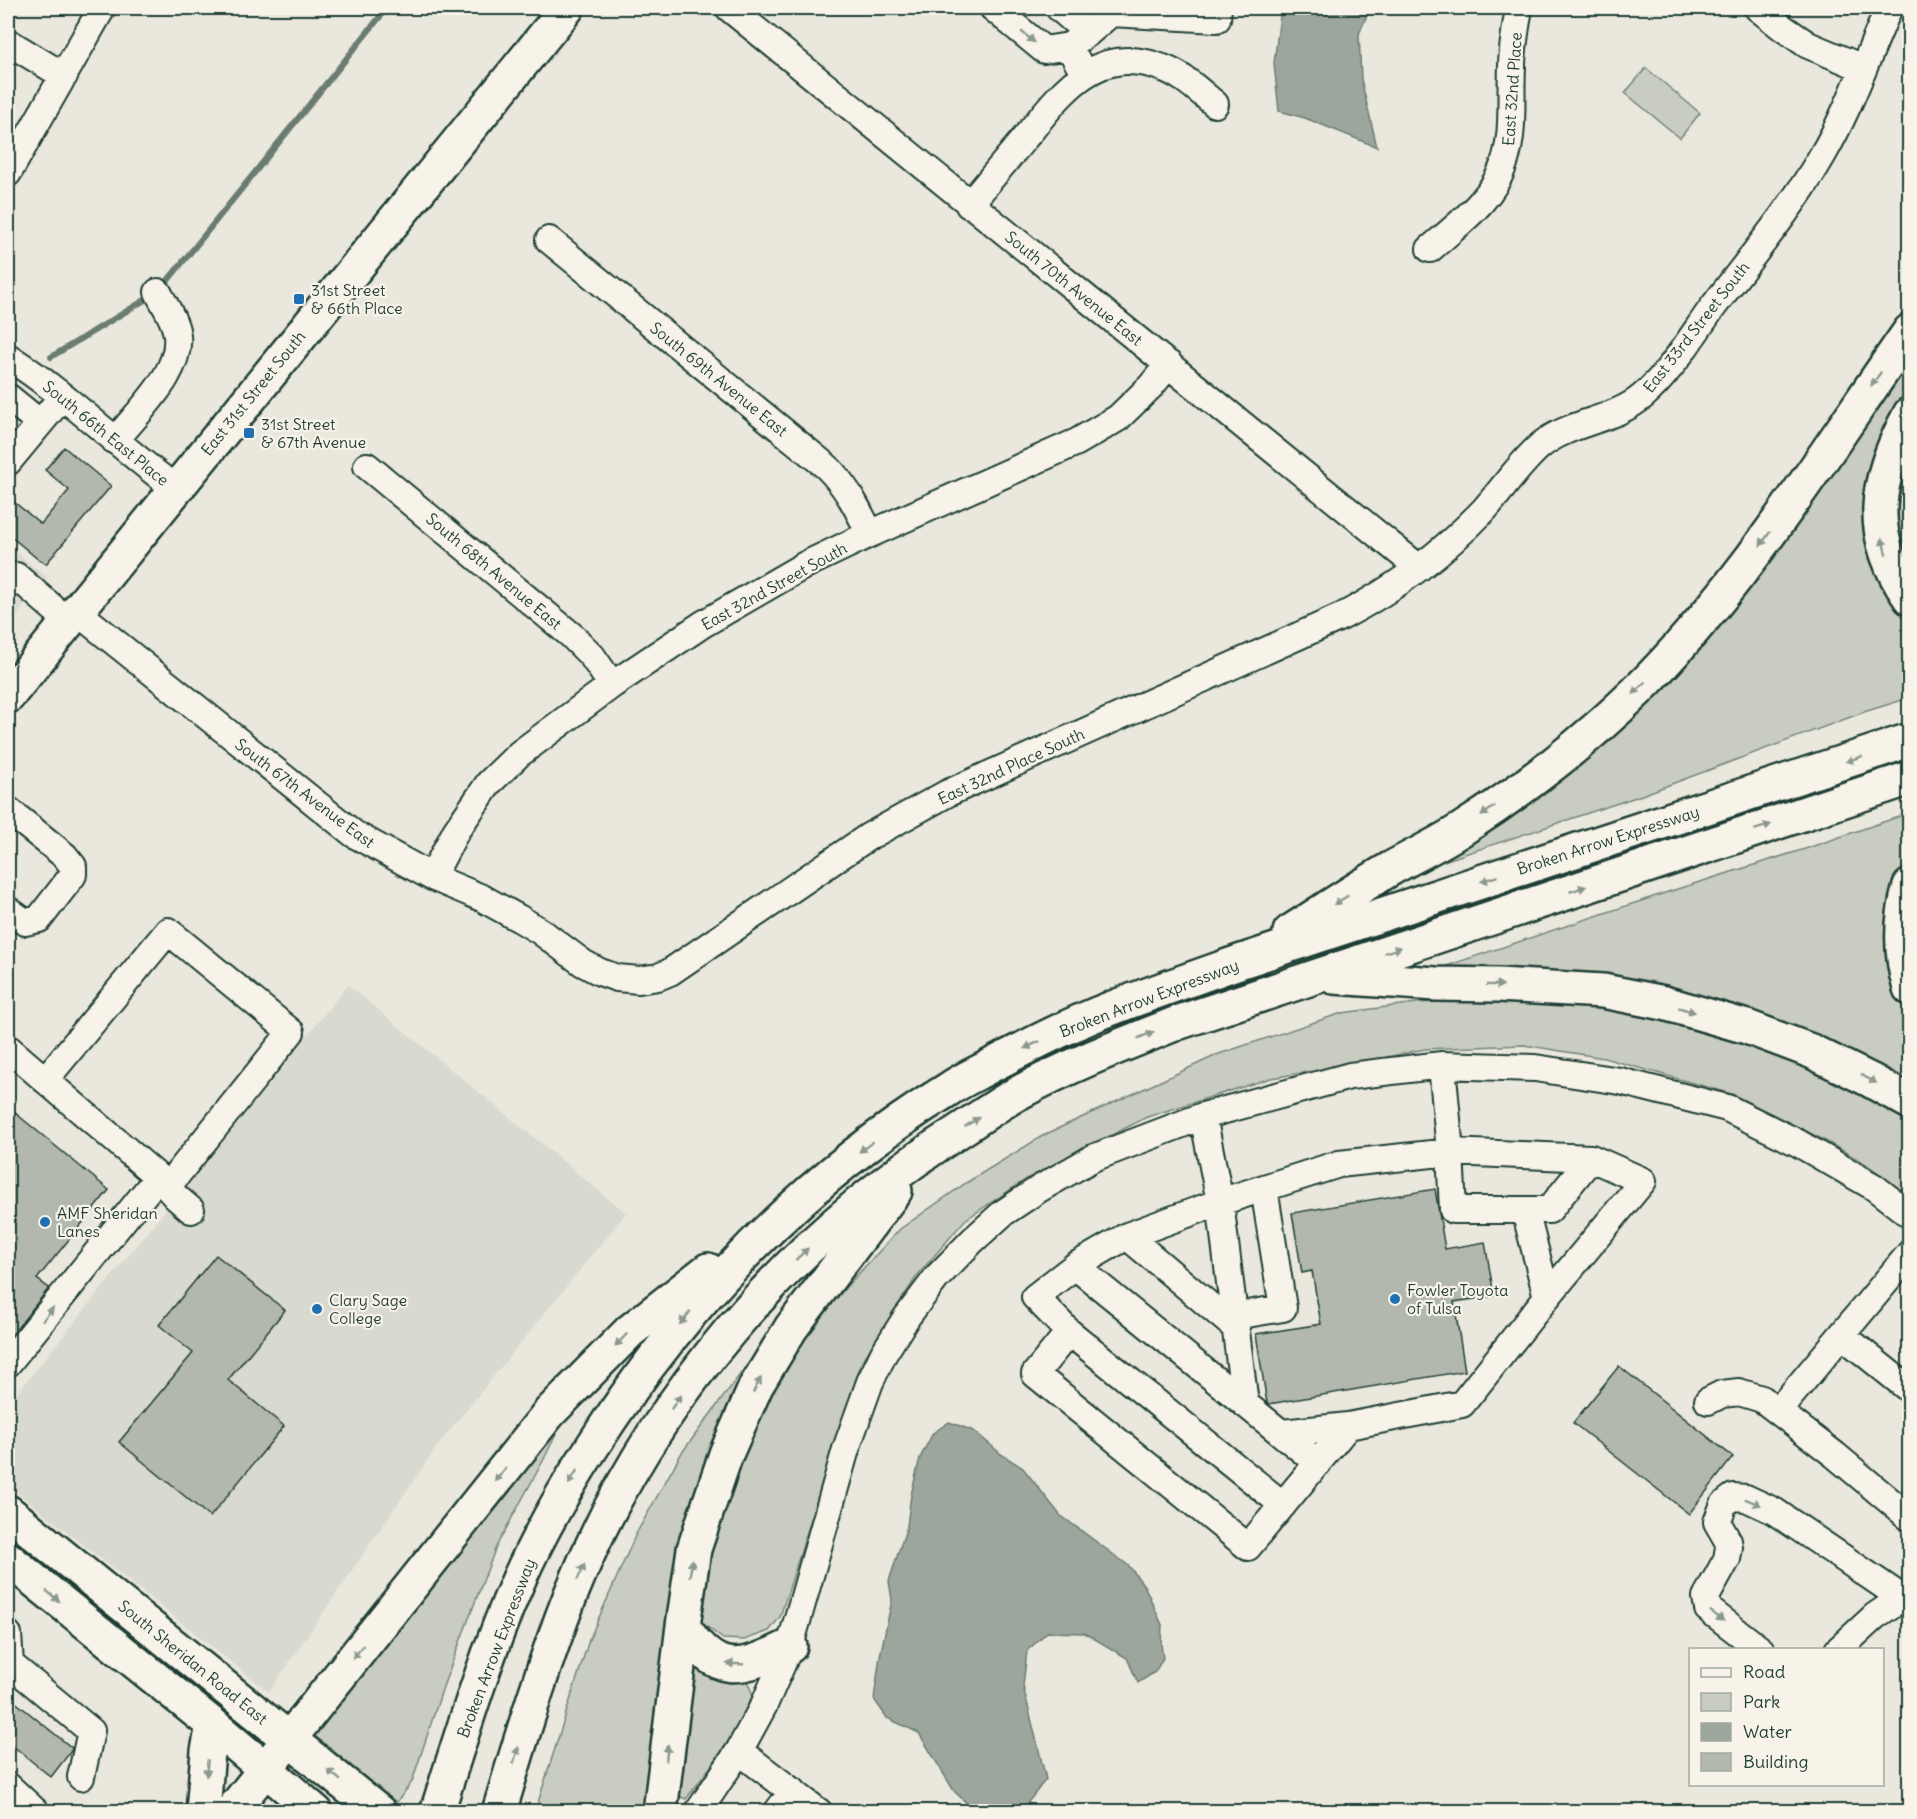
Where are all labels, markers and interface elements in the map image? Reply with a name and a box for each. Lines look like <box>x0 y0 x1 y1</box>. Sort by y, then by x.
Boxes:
one-way arrow <box>1020 30 1036 43</box>
street label: East 32nd Place <box>1498 32 1526 146</box>
street label: South 70th Avenue East <box>1001 226 1147 350</box>
street label: East 33rd Street South <box>1639 257 1753 397</box>
place label: 31st Street & 66th Place <box>311 280 403 318</box>
marker: 31st Street & 66th Place <box>292 292 306 306</box>
street label: South 69th Avenue East <box>646 317 792 441</box>
street label: East 31st Street South <box>196 327 310 459</box>
one-way arrow <box>1870 371 1882 387</box>
street label: South 66th East Place <box>39 376 173 490</box>
place label: 31st Street & 67th Avenue <box>261 414 366 452</box>
marker: 31st Street & 67th Avenue <box>242 426 256 440</box>
street label: South 68th Avenue East <box>422 508 566 634</box>
one-way arrow <box>1759 531 1771 547</box>
one-way arrow <box>1878 536 1888 555</box>
street label: East 32nd Street South <box>698 538 850 634</box>
one-way arrow <box>1633 681 1647 695</box>
street label: East 32nd Place South <box>934 723 1088 809</box>
street label: South 67th Avenue East <box>231 734 379 852</box>
one-way arrow <box>1845 754 1863 764</box>
street label: Broken Arrow Expressway <box>1514 801 1702 879</box>
one-way arrow <box>1480 805 1496 816</box>
one-way arrow <box>1754 822 1772 831</box>
one-way arrow <box>1480 875 1498 884</box>
one-way arrow <box>1569 883 1587 893</box>
one-way arrow <box>1333 895 1349 906</box>
one-way arrow <box>1384 945 1402 955</box>
street label: Broken Arrow Expressway <box>1057 955 1241 1041</box>
one-way arrow <box>1485 980 1504 990</box>
one-way arrow <box>1679 1006 1697 1015</box>
one-way arrow <box>1138 1030 1156 1040</box>
one-way arrow <box>1024 1040 1041 1049</box>
one-way arrow <box>1860 1074 1878 1084</box>
one-way arrow <box>964 1117 980 1128</box>
one-way arrow <box>859 1140 874 1152</box>
place label: AMF Sheridan Lanes <box>57 1203 158 1241</box>
marker: AMF Sheridan Lanes <box>38 1215 52 1229</box>
one-way arrow <box>794 1248 809 1261</box>
place label: Fowler Toyota of Tulsa <box>1407 1280 1508 1318</box>
place label: Clary Sage College <box>329 1290 407 1328</box>
marker: Fowler Toyota of Tulsa <box>1388 1292 1402 1306</box>
marker: Clary Sage College <box>310 1302 324 1316</box>
one-way arrow <box>41 1306 54 1322</box>
one-way arrow <box>679 1310 692 1326</box>
one-way arrow <box>614 1333 628 1347</box>
one-way arrow <box>752 1376 762 1394</box>
one-way arrow <box>670 1394 682 1410</box>
one-way arrow <box>494 1468 506 1483</box>
one-way arrow <box>568 1469 578 1486</box>
one-way arrow <box>1744 1498 1762 1507</box>
street label: Broken Arrow Expressway <box>453 1556 539 1740</box>
one-way arrow <box>687 1558 696 1577</box>
one-way arrow <box>576 1562 586 1580</box>
one-way arrow <box>45 1589 61 1602</box>
street label: South Sheridan Road East <box>114 1596 272 1729</box>
one-way arrow <box>1709 1610 1725 1622</box>
one-way arrow <box>352 1644 365 1659</box>
legend <box>1689 1648 1884 1786</box>
one-way arrow <box>725 1659 744 1669</box>
text: Road <box>1743 1660 1786 1683</box>
text: Park <box>1743 1690 1780 1713</box>
text: Water <box>1743 1720 1793 1743</box>
one-way arrow <box>662 1744 672 1763</box>
one-way arrow <box>512 1746 521 1764</box>
text: Building <box>1743 1750 1808 1773</box>
one-way arrow <box>202 1759 212 1778</box>
one-way arrow <box>326 1769 341 1782</box>

